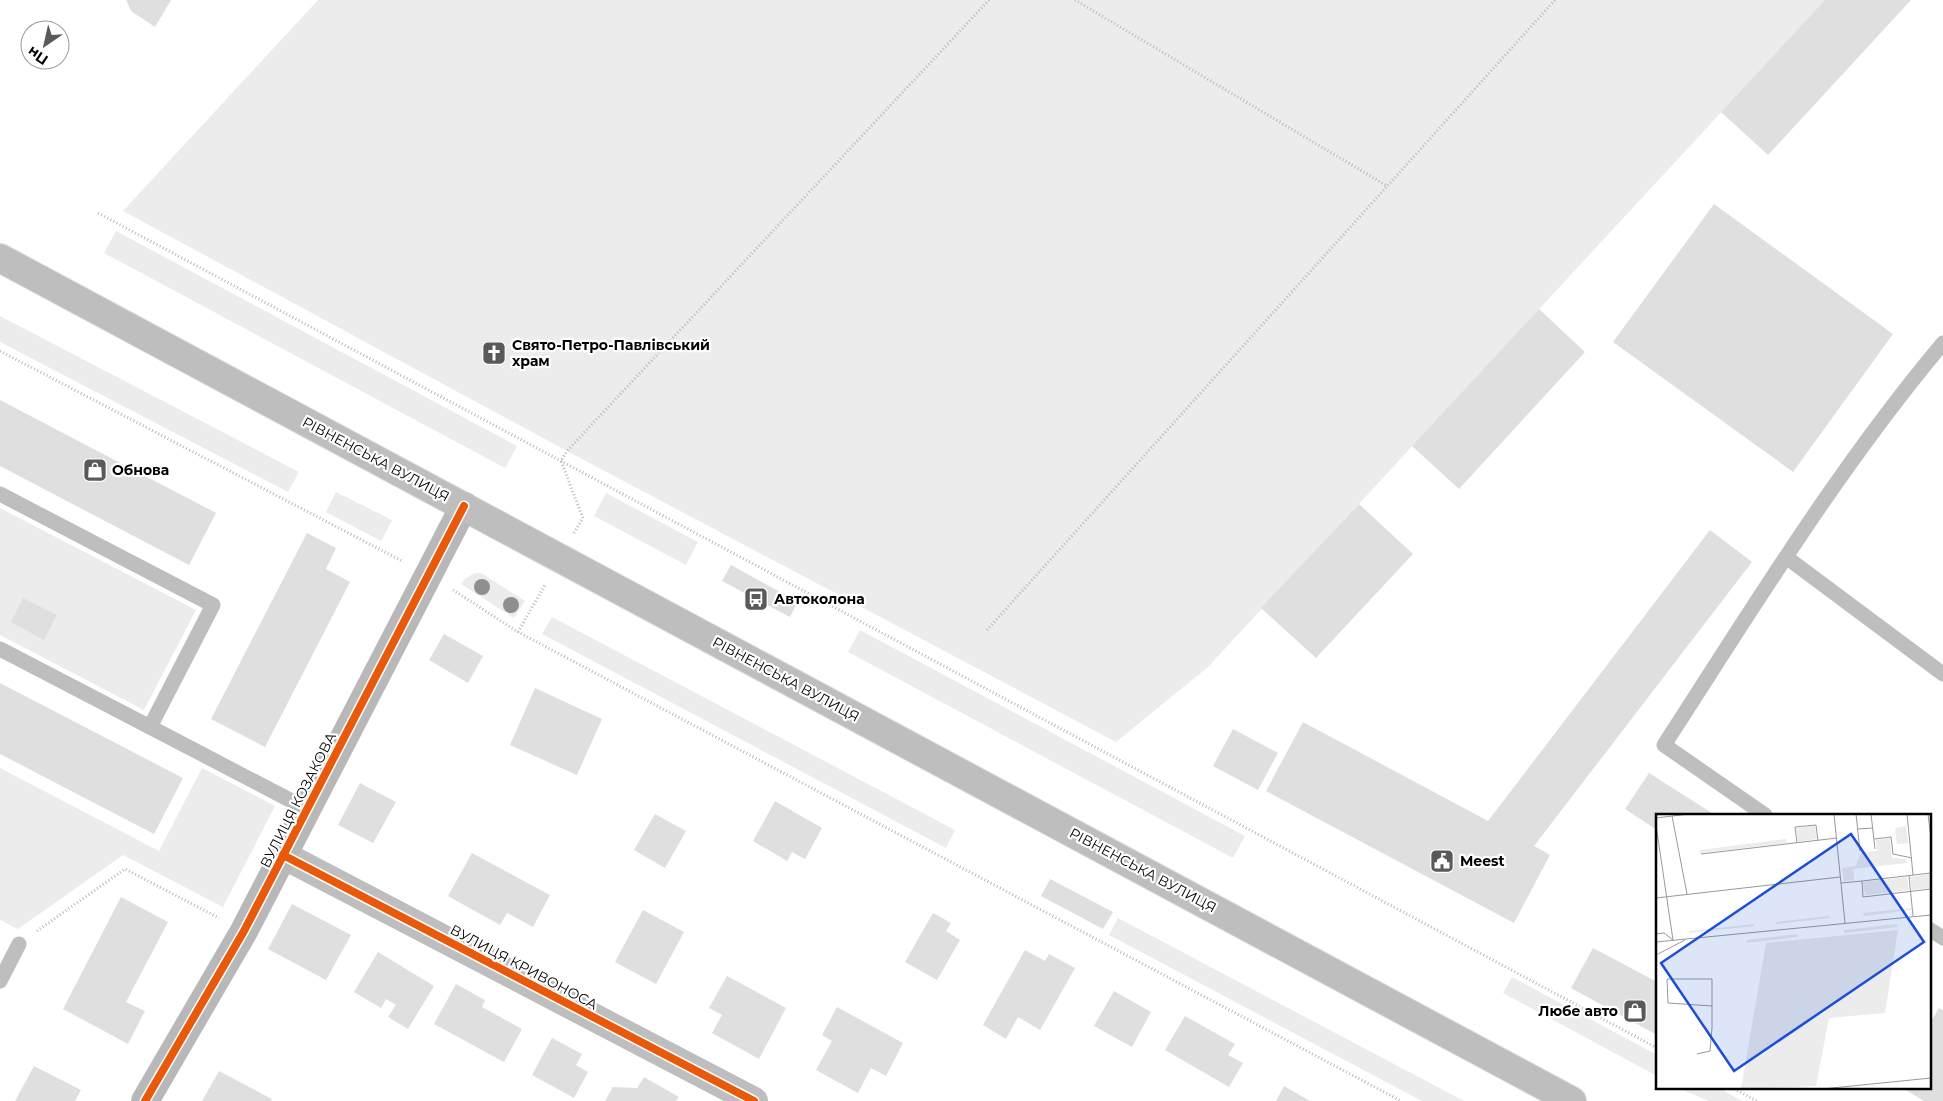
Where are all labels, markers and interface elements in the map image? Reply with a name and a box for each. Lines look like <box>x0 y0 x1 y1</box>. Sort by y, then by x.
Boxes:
north arrow <box>20 20 70 70</box>
text: Пн <box>24 42 52 69</box>
place label: Свято-Петро-Павлівський храм <box>512 336 710 370</box>
church icon: Свято-Петро-Павлівський храм <box>481 340 507 366</box>
street label: РІВНЕНСЬКА ВУЛИЦЯ <box>299 413 453 505</box>
shop icon: Обнова <box>82 457 108 483</box>
place label: Обнова <box>112 461 169 479</box>
bus stop icon: Автоколона <box>743 586 769 612</box>
place label: Автоколона <box>774 590 865 608</box>
street label: РІВНЕНСЬКА ВУЛИЦЯ <box>709 633 863 725</box>
street label: ВУЛИЦЯ КОЗАКОВА <box>256 729 340 871</box>
inset map <box>1656 814 1930 1088</box>
street label: РІВНЕНСЬКА ВУЛИЦЯ <box>1066 824 1220 916</box>
public building icon: Meest <box>1429 848 1455 874</box>
place label: Meest <box>1460 852 1505 870</box>
street label: ВУЛИЦЯ КРИВОНОСА <box>447 920 601 1014</box>
shop icon: Любе авто <box>1622 998 1648 1024</box>
place label: Любе авто <box>1538 1002 1618 1020</box>

